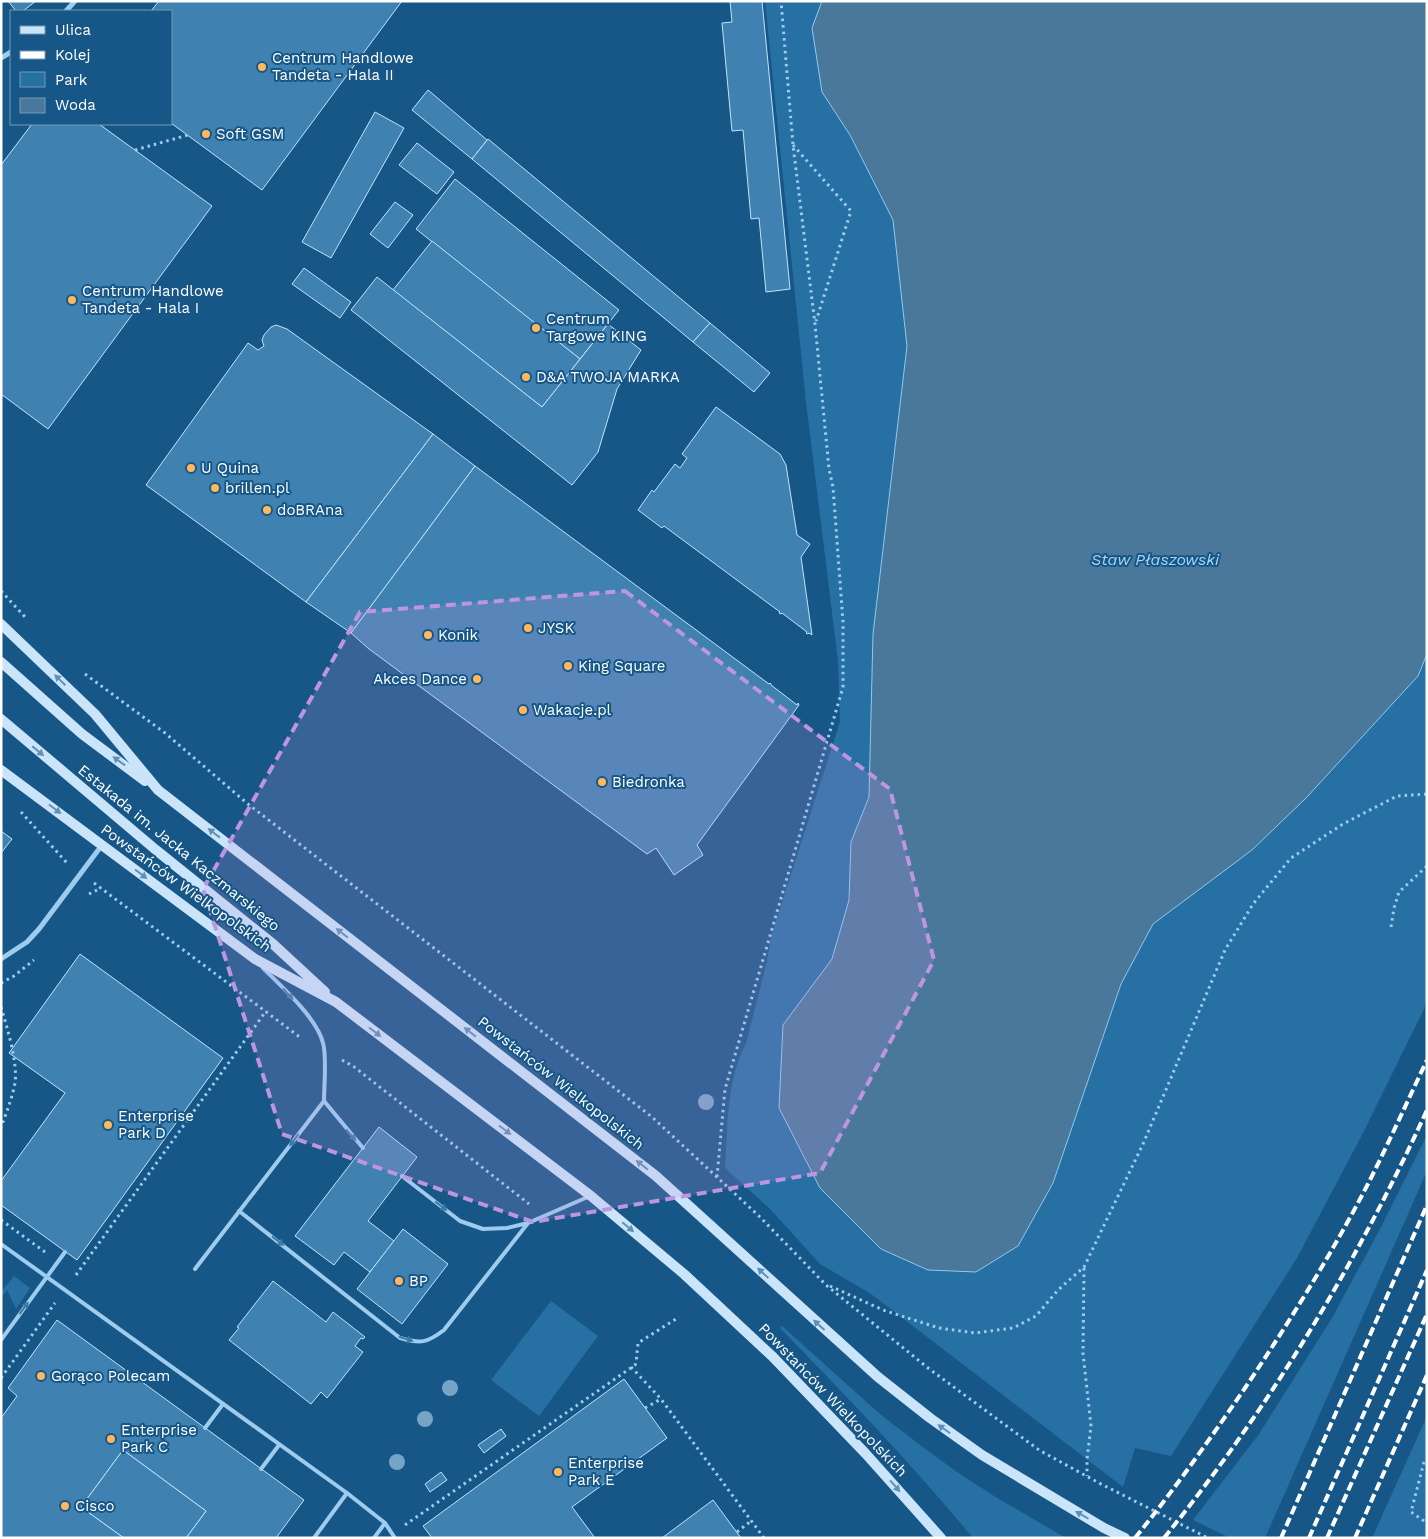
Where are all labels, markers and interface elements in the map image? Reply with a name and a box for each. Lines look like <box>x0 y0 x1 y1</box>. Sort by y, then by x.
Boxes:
legend <box>10 10 172 125</box>
text: Ulica <box>55 21 92 39</box>
text: Kolej <box>55 46 90 64</box>
place label: Centrum Handlowe Tandeta - Hala II <box>272 49 414 84</box>
marker: Centrum Handlowe Tandeta - Hala II <box>256 61 268 73</box>
text: Park <box>55 71 88 89</box>
text: Woda <box>55 96 96 114</box>
place label: Soft GSM <box>216 125 284 143</box>
marker: Soft GSM <box>200 128 212 140</box>
place label: Centrum Handlowe Tandeta - Hala I <box>82 282 224 317</box>
marker: Centrum Handlowe Tandeta - Hala I <box>66 294 78 306</box>
place label: Centrum Targowe KING <box>546 310 647 345</box>
marker: Centrum Targowe KING <box>530 322 542 334</box>
place label: D&A TWOJA MARKA <box>536 368 680 386</box>
marker: D&A TWOJA MARKA <box>520 371 532 383</box>
place label: U Quina <box>201 459 259 477</box>
marker: U Quina <box>185 462 197 474</box>
place label: brillen.pl <box>225 479 290 497</box>
marker: brillen.pl <box>209 482 221 494</box>
place label: doBRAna <box>277 501 343 519</box>
marker: doBRAna <box>261 504 273 516</box>
water label: Staw Płaszowski <box>1091 550 1220 569</box>
place label: JYSK <box>538 619 574 637</box>
marker: JYSK <box>522 622 534 634</box>
place label: Konik <box>438 626 478 644</box>
marker: Konik <box>422 629 434 641</box>
place label: King Square <box>578 657 666 675</box>
marker: King Square <box>562 660 574 672</box>
place label: Akces Dance <box>373 670 467 688</box>
marker: Akces Dance <box>471 673 483 685</box>
one-way arrow <box>54 674 66 686</box>
place label: Wakacje.pl <box>533 701 612 719</box>
marker: Wakacje.pl <box>517 704 529 716</box>
one-way arrow <box>31 745 44 756</box>
one-way arrow <box>112 756 126 766</box>
street label: Estakada im. Jacka Kaczmarskiego <box>74 761 284 935</box>
place label: Biedronka <box>612 773 685 791</box>
marker: Biedronka <box>596 776 608 788</box>
one-way arrow <box>48 804 61 814</box>
street label: Powstańców Wielkopolskich <box>97 820 275 956</box>
one-way arrow <box>207 828 220 838</box>
one-way arrow <box>134 869 148 879</box>
one-way arrow <box>336 927 349 938</box>
one-way arrow <box>282 988 294 1000</box>
street label: Powstańców Wielkopolskich <box>474 1012 648 1154</box>
one-way arrow <box>368 1026 381 1037</box>
one-way arrow <box>464 1027 477 1038</box>
place label: Enterprise Park D <box>118 1107 194 1142</box>
marker: Enterprise Park D <box>102 1119 114 1131</box>
one-way arrow <box>498 1125 512 1135</box>
one-way arrow <box>345 1128 357 1140</box>
one-way arrow <box>289 1133 299 1147</box>
one-way arrow <box>636 1159 649 1170</box>
one-way arrow <box>434 1201 447 1212</box>
one-way arrow <box>622 1221 634 1232</box>
one-way arrow <box>271 1236 284 1247</box>
one-way arrow <box>757 1267 769 1279</box>
place label: BP <box>409 1272 428 1290</box>
marker: BP <box>393 1275 405 1287</box>
one-way arrow <box>19 1301 29 1315</box>
one-way arrow <box>814 1319 826 1331</box>
street label: Powstańców Wielkopolskich <box>755 1320 911 1480</box>
one-way arrow <box>399 1336 414 1344</box>
place label: Gorąco Polecam <box>51 1367 170 1385</box>
marker: Gorąco Polecam <box>35 1370 47 1382</box>
place label: Enterprise Park C <box>121 1421 197 1456</box>
one-way arrow <box>937 1424 951 1434</box>
marker: Enterprise Park C <box>105 1433 117 1445</box>
place label: Enterprise Park E <box>568 1454 644 1489</box>
marker: Enterprise Park E <box>552 1466 564 1478</box>
one-way arrow <box>889 1480 901 1492</box>
place label: Cisco <box>75 1497 115 1515</box>
marker: Cisco <box>59 1500 71 1512</box>
one-way arrow <box>1075 1511 1088 1520</box>

